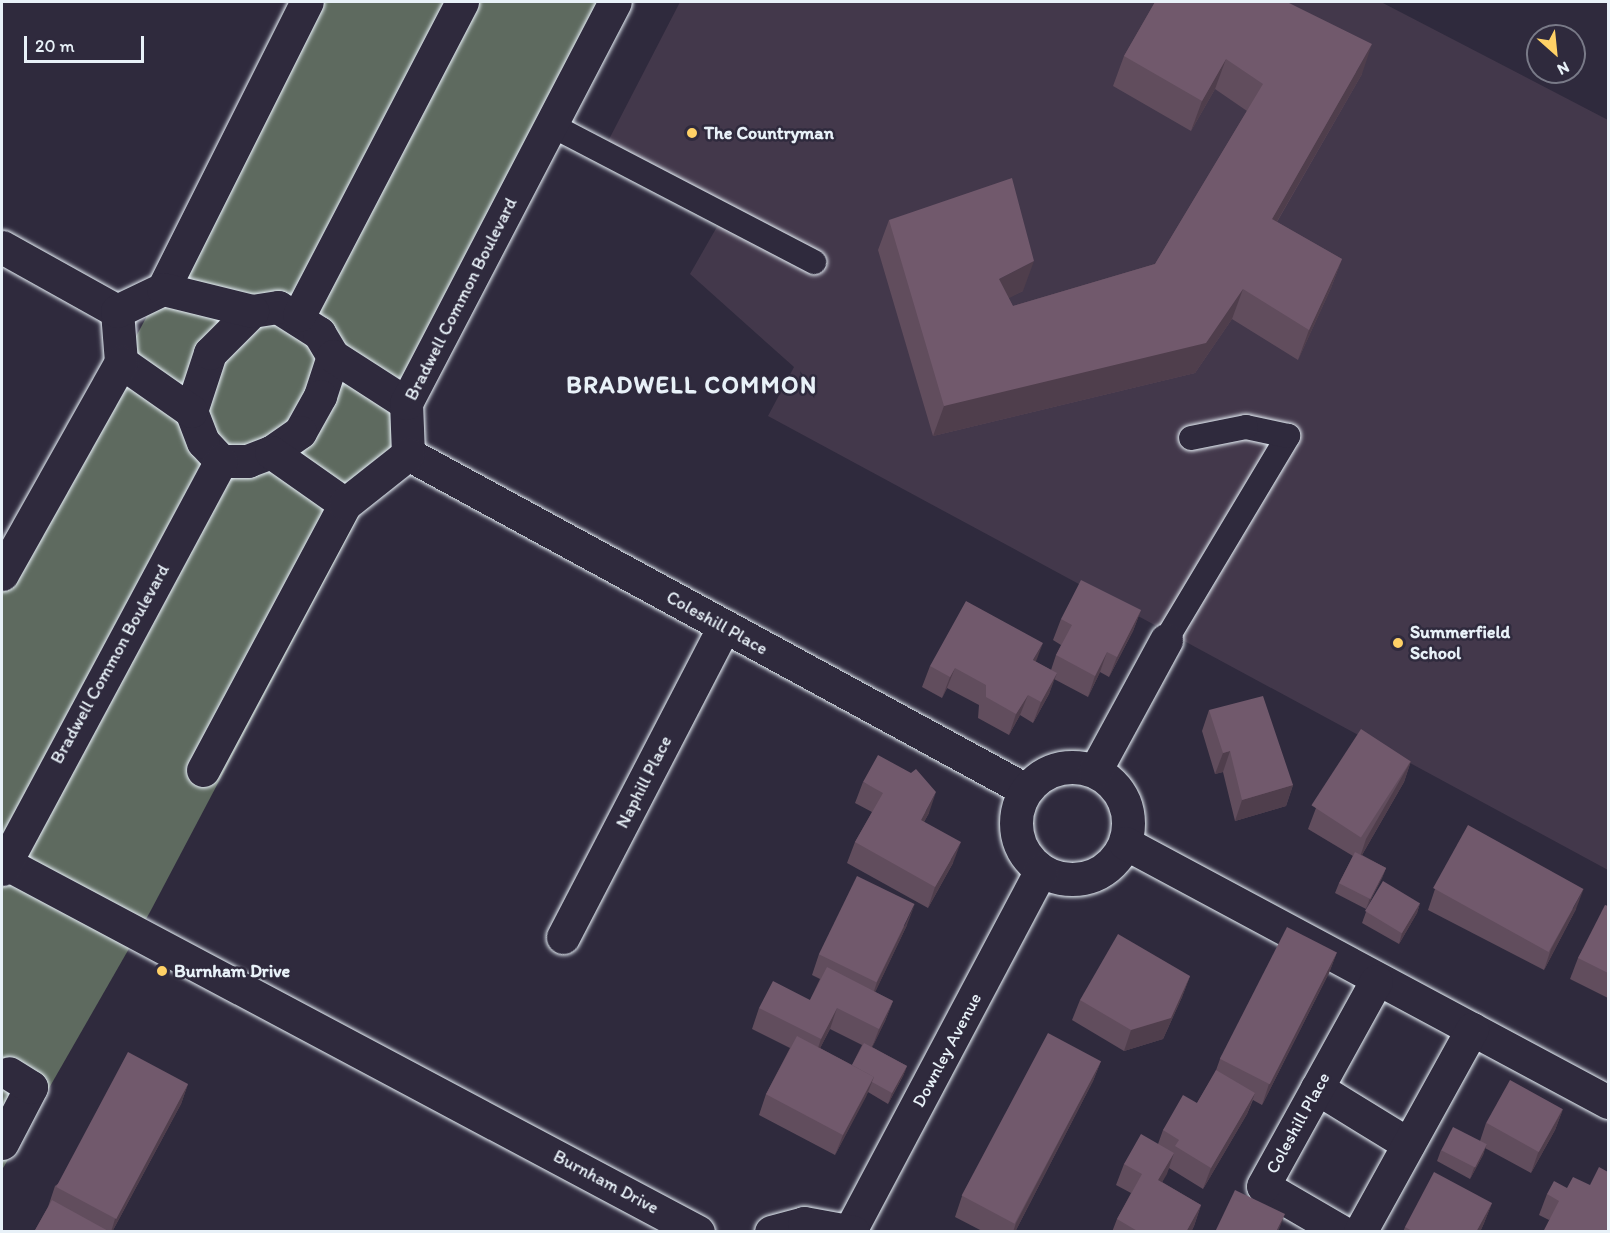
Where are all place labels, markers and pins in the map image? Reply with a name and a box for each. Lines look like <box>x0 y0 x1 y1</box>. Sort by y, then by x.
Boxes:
place label: The Countryman <box>704 122 834 144</box>
marker: The Countryman <box>685 126 699 140</box>
place label: Summerfield School <box>1410 622 1510 664</box>
marker: Summerfield School <box>1391 636 1405 650</box>
place label: Burnham Drive <box>174 960 290 982</box>
marker: Burnham Drive <box>155 964 169 978</box>

